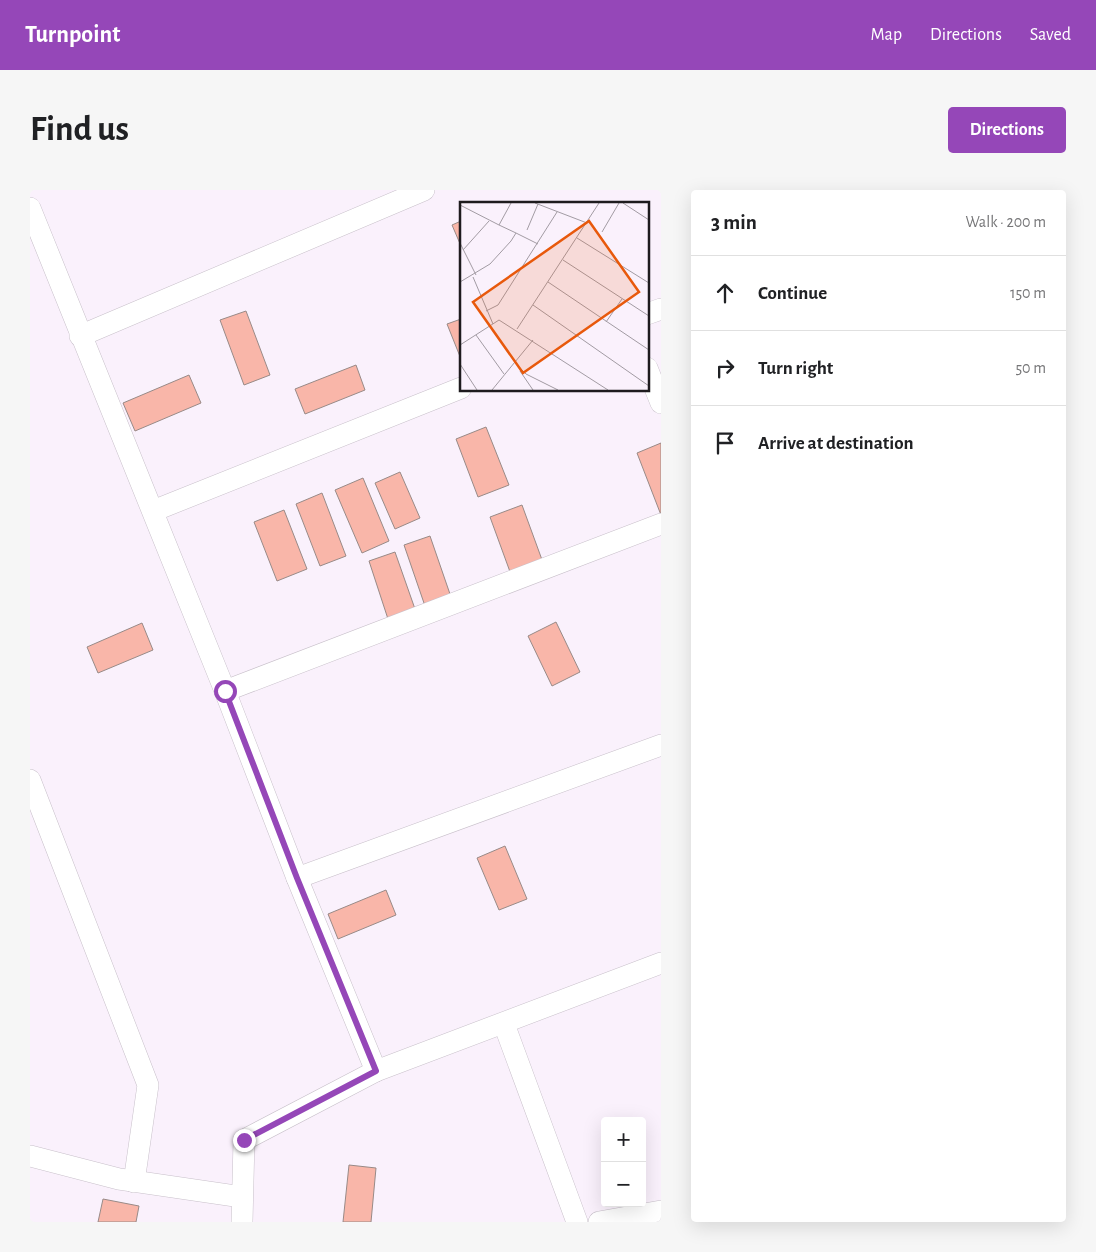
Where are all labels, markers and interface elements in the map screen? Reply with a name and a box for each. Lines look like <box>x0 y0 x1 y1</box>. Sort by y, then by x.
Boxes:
text: Turnpoint <box>25 23 120 47</box>
text: Map <box>871 26 902 44</box>
text: Directions <box>930 26 1002 44</box>
text: Saved <box>1030 26 1071 44</box>
button: Directions <box>948 107 1066 153</box>
text: Find us <box>30 112 129 147</box>
inset map <box>460 202 648 391</box>
text: 3 min <box>711 212 757 233</box>
text: Walk · 200 m <box>965 214 1046 230</box>
icon: ahead <box>711 279 739 307</box>
text: Continue <box>758 284 827 303</box>
text: 150 m <box>1010 285 1046 301</box>
icon: right <box>711 354 739 382</box>
text: Turn right <box>758 359 833 378</box>
text: 50 m <box>1015 360 1046 376</box>
icon: arrive <box>711 429 739 457</box>
text: Arrive at destination <box>758 434 914 453</box>
route start <box>214 680 237 703</box>
map controls <box>601 1117 646 1207</box>
button: + <box>601 1117 646 1162</box>
route end <box>233 1129 256 1152</box>
button: − <box>601 1162 646 1207</box>

